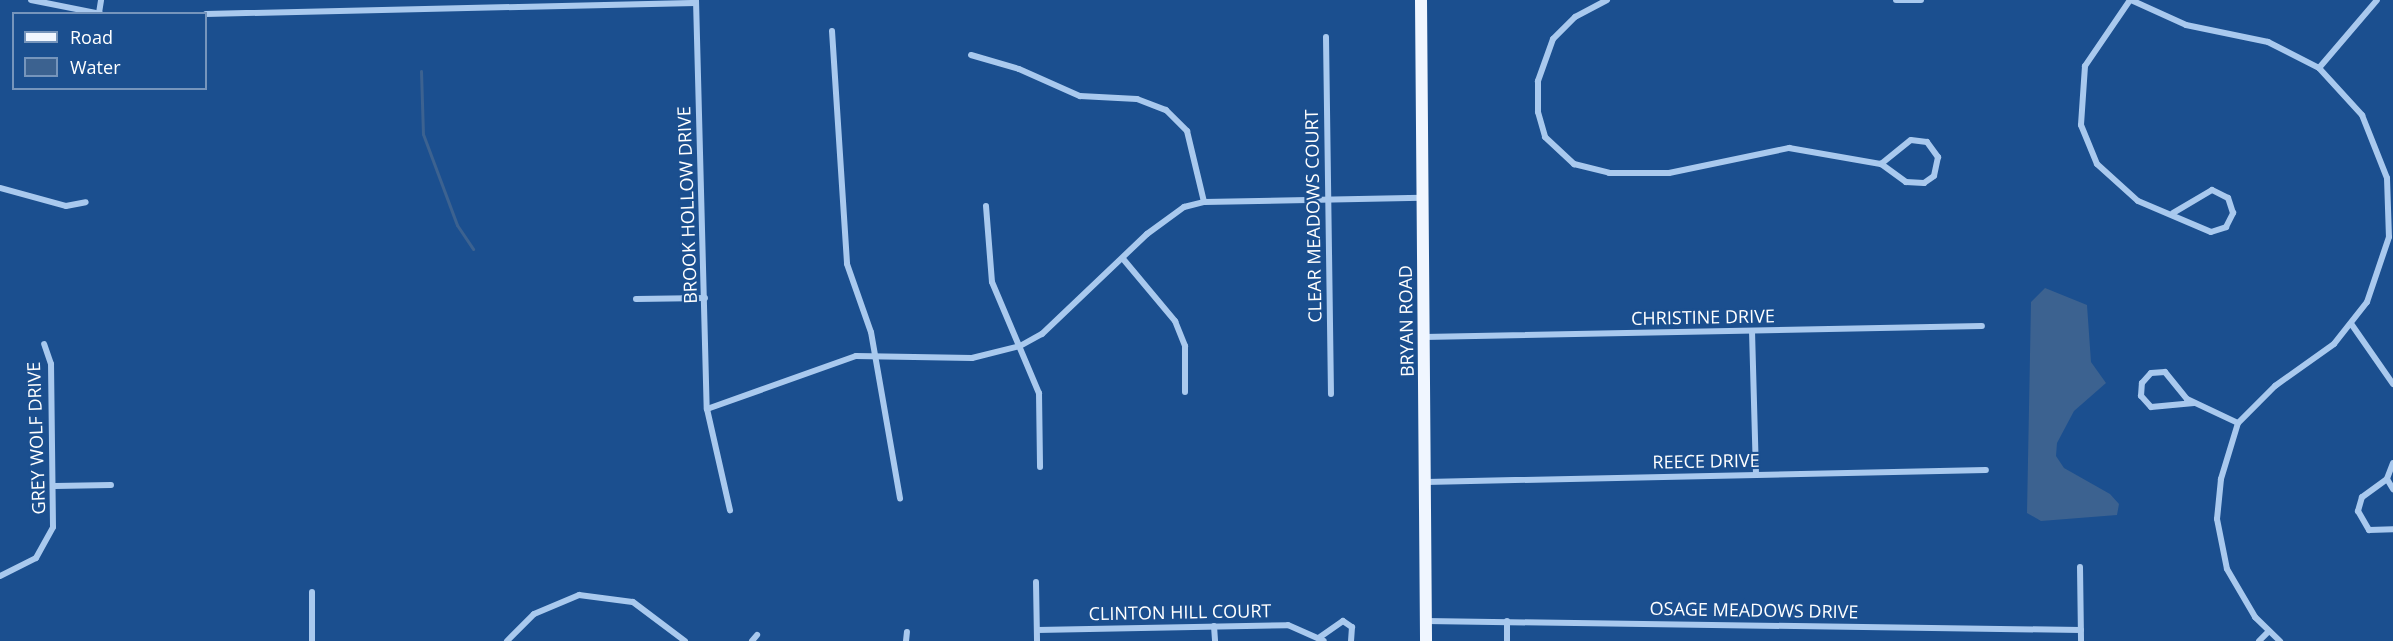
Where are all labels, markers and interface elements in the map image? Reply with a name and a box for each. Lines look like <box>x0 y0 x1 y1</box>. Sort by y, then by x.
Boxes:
legend <box>12 12 207 90</box>
text: Road <box>70 25 113 49</box>
text: Water <box>70 55 121 79</box>
street label: BROOK HOLLOW DRIVE <box>673 106 701 304</box>
street label: CLEAR MEADOWS COURT <box>1300 109 1326 323</box>
street label: BRYAN ROAD <box>1394 265 1418 377</box>
street label: CHRISTINE DRIVE <box>1631 305 1775 329</box>
street label: GREY WOLF DRIVE <box>23 361 49 515</box>
street label: REECE DRIVE <box>1652 449 1760 473</box>
street label: OSAGE MEADOWS DRIVE <box>1649 597 1859 623</box>
street label: CLINTON HILL COURT <box>1088 600 1272 624</box>

